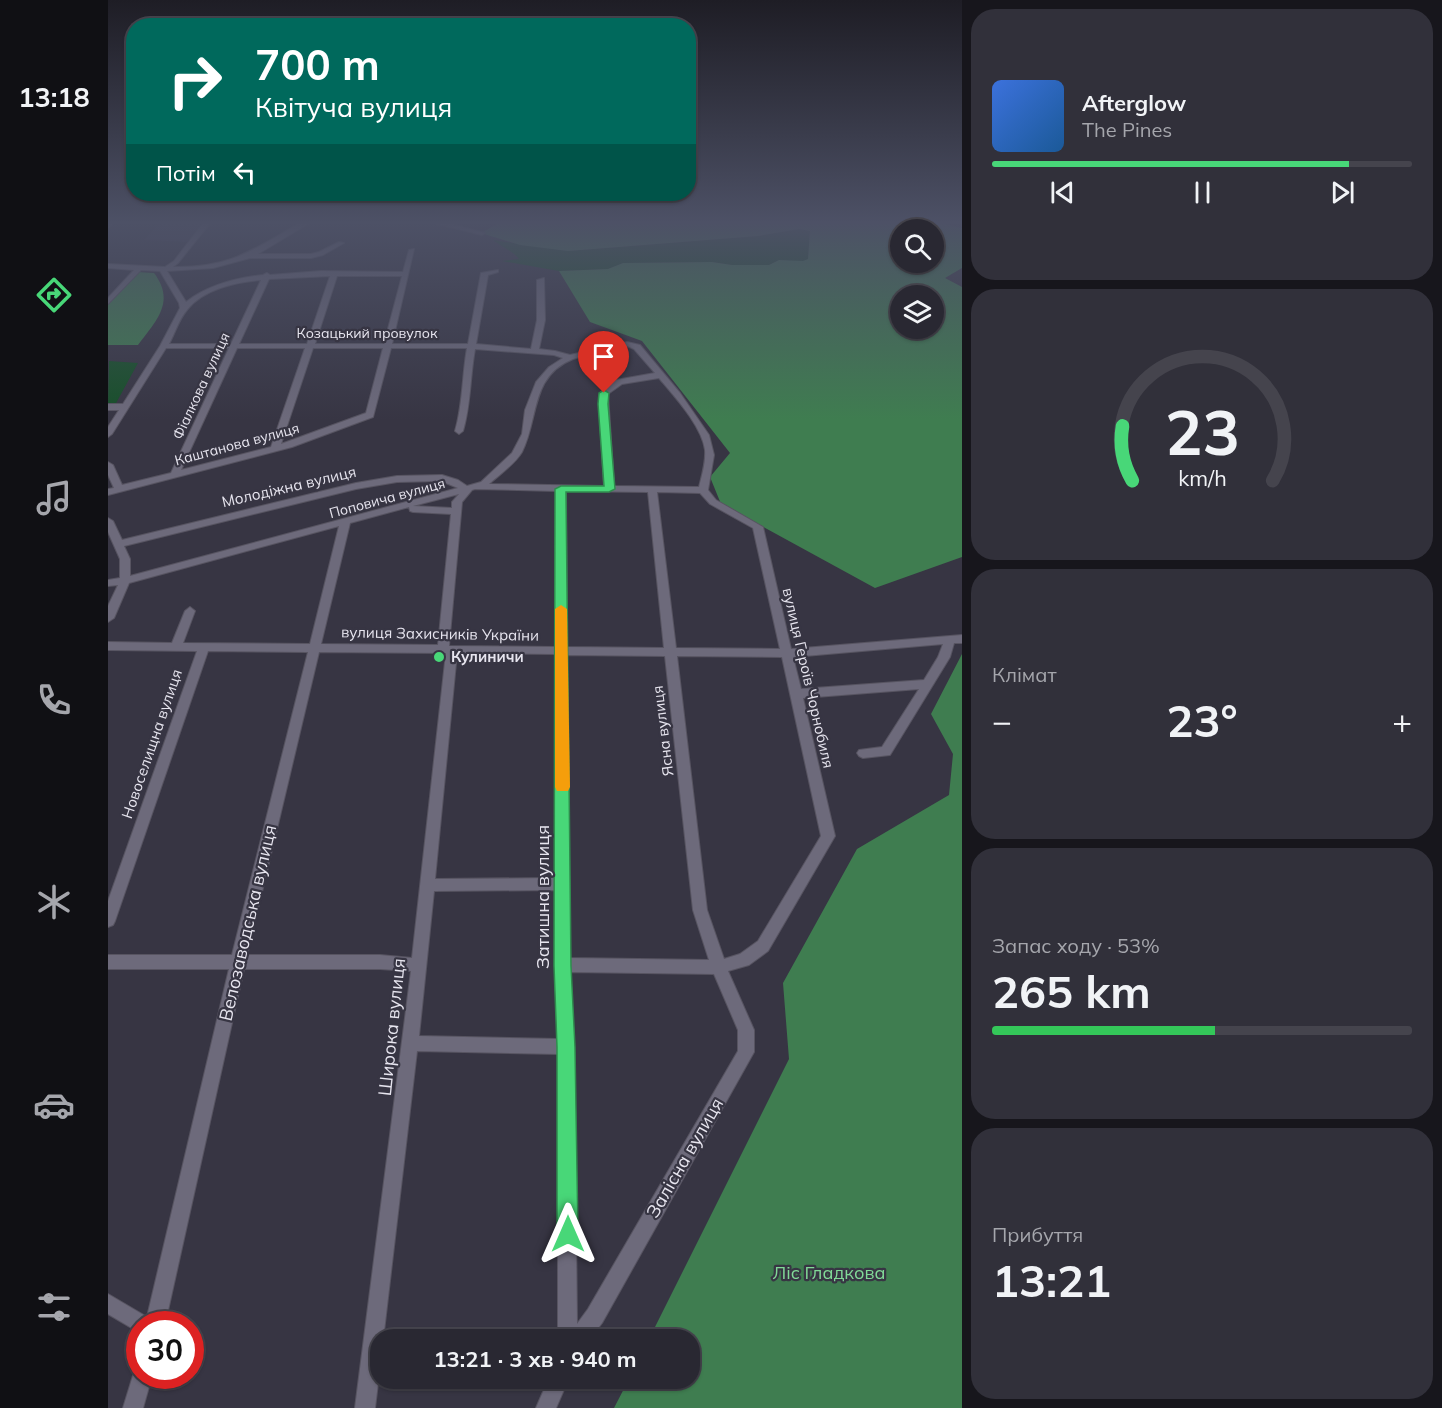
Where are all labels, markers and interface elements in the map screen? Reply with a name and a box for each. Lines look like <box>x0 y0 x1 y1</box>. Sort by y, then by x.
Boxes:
text: 700 m <box>255 38 380 91</box>
icon: right <box>156 42 234 120</box>
text: 13:18 <box>18 80 90 114</box>
text: Afterglow <box>1082 89 1186 117</box>
text: Квітуча вулиця <box>255 90 452 124</box>
text: The Pines <box>1082 117 1172 142</box>
icon: left <box>228 156 261 189</box>
text: Потім <box>156 159 216 187</box>
icon: previous <box>1046 176 1079 209</box>
icon: pause <box>1186 176 1219 209</box>
icon: next <box>1326 176 1359 209</box>
map controls <box>890 219 944 339</box>
button: search <box>890 219 944 273</box>
icon: directions <box>33 274 75 316</box>
button: layers <box>890 285 944 339</box>
street label: Козацький провулок <box>297 324 438 342</box>
street label: Фіалкова вулиця <box>168 330 234 442</box>
pin <box>578 331 629 393</box>
icon: arrive <box>587 340 620 373</box>
text: 23 <box>1165 392 1239 471</box>
street label: Каштанова вулиця <box>173 419 301 469</box>
street label: Молодіжна вулиця <box>220 462 358 511</box>
text: km/h <box>1178 465 1226 492</box>
street label: Поповича вулиця <box>327 474 447 522</box>
icon: music <box>33 477 75 519</box>
street label: вулиця Героїв Чорнобиля <box>778 586 838 770</box>
street label: вулиця Захисників України <box>341 622 539 645</box>
place label: Кулиничи <box>451 647 524 666</box>
marker: Кулиничи <box>432 650 446 664</box>
text: Клімат <box>992 662 1057 687</box>
street label: Новоселищна вулиця <box>117 667 186 821</box>
icon: phone <box>33 679 75 721</box>
street label: Ясна вулиця <box>648 685 677 777</box>
text: 23° <box>1166 692 1238 748</box>
text: − <box>992 700 1012 741</box>
text: + <box>1392 700 1412 741</box>
street label: Велозаводська вулиця <box>214 823 281 1023</box>
street label: Затишна вулиця <box>531 825 554 969</box>
icon: climate <box>33 881 75 923</box>
text: Запас ходу · 53% <box>992 933 1160 958</box>
street label: Широка вулиця <box>373 957 410 1097</box>
text: 265 km <box>992 963 1151 1019</box>
icon: car <box>33 1084 75 1126</box>
street label: Залісна вулиця <box>641 1094 728 1222</box>
position arrow <box>536 1202 600 1266</box>
text: Прибуття <box>992 1222 1083 1247</box>
text: 13:21 <box>992 1252 1111 1308</box>
park label: Ліс Гладкова <box>772 1261 886 1284</box>
icon: filters <box>33 1286 75 1328</box>
speed limit sign: 30 <box>126 1311 204 1389</box>
text: 13:21 · 3 хв · 940 m <box>433 1345 637 1373</box>

